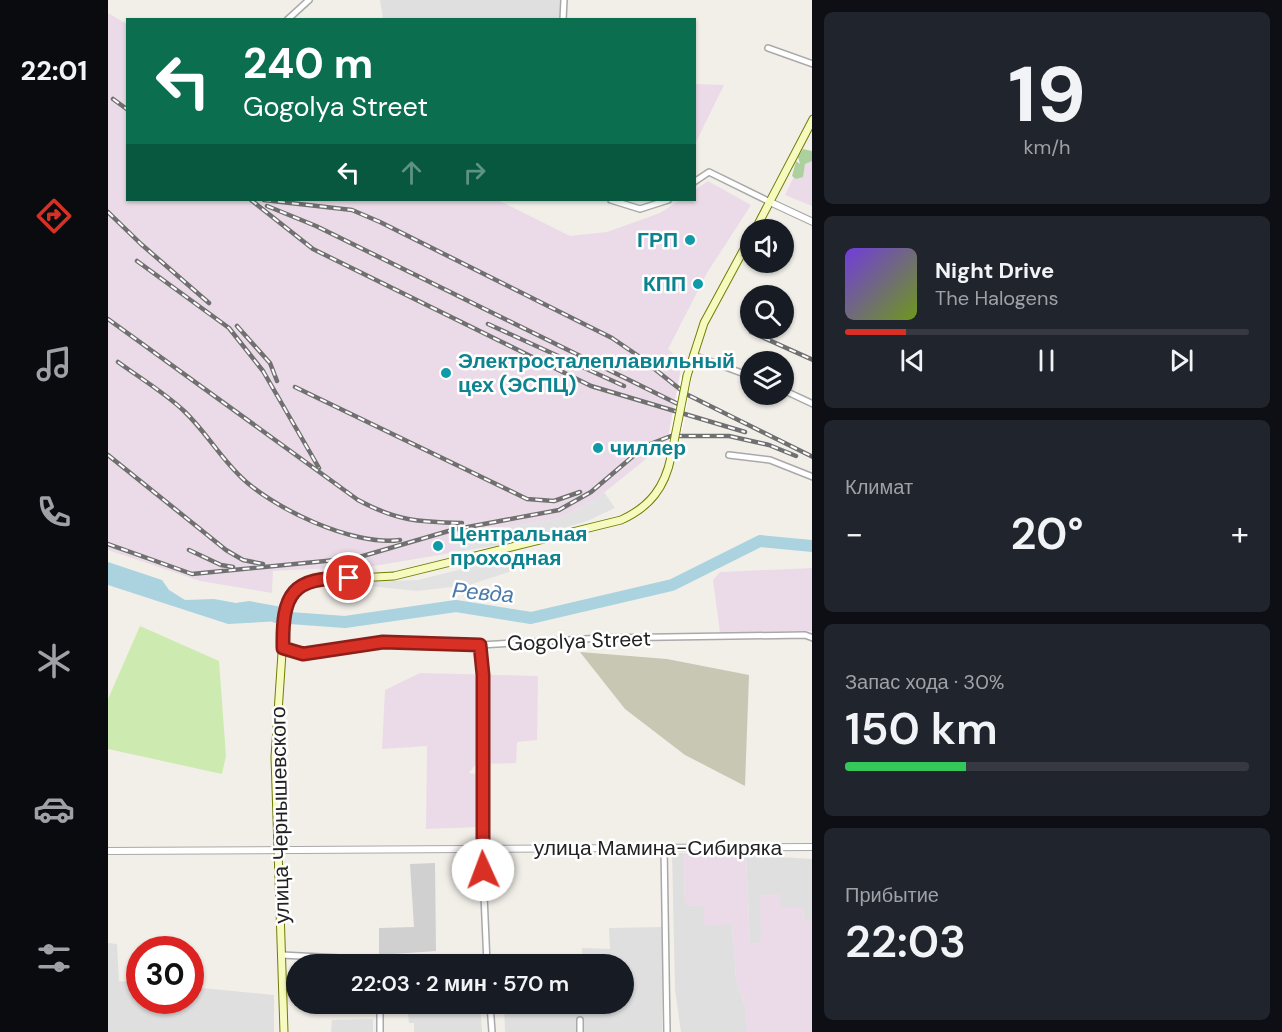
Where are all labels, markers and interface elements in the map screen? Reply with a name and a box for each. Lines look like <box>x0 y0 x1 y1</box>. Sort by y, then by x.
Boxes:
text: 240 m <box>243 36 373 91</box>
icon: left <box>144 42 222 120</box>
text: 19 <box>1008 44 1086 145</box>
text: 22:01 <box>21 53 87 88</box>
text: Gogolya Street <box>243 89 428 124</box>
text: km/h <box>1023 134 1071 160</box>
icon: left <box>332 156 365 189</box>
icon: ahead <box>395 156 428 189</box>
icon: right <box>458 156 491 189</box>
icon: directions <box>33 195 75 237</box>
map controls <box>740 219 794 405</box>
button: sound <box>740 219 794 273</box>
place label: ГРП <box>637 226 678 254</box>
marker: ГРП <box>683 233 697 247</box>
text: Night Drive <box>935 256 1054 285</box>
place label: КПП <box>643 270 686 298</box>
marker: КПП <box>691 277 705 291</box>
button: search <box>740 285 794 339</box>
text: The Halogens <box>935 285 1058 311</box>
icon: music <box>33 343 75 385</box>
icon: previous <box>896 344 929 377</box>
icon: pause <box>1030 344 1063 377</box>
icon: next <box>1165 344 1198 377</box>
place label: Электросталеплавильный цех (ЭСПЦ) <box>458 347 735 399</box>
button: layers <box>740 351 794 405</box>
marker: Электросталеплавильный цех (ЭСПЦ) <box>439 366 453 380</box>
place label: чиллер <box>610 434 686 462</box>
marker: чиллер <box>591 441 605 455</box>
text: Климат <box>845 474 913 500</box>
icon: phone <box>33 491 75 533</box>
text: 20° <box>1010 504 1084 563</box>
text: − <box>845 512 863 555</box>
text: + <box>1231 512 1249 555</box>
place label: Центральная проходная <box>450 520 588 572</box>
marker: Центральная проходная <box>431 539 445 553</box>
pin <box>323 552 374 603</box>
icon: arrive <box>332 561 365 594</box>
water label: Ревда <box>451 575 515 610</box>
street label: Gogolya Street <box>507 624 651 658</box>
icon: climate <box>33 640 75 682</box>
text: Запас хода · 30% <box>845 669 1005 695</box>
text: 150 km <box>845 699 998 758</box>
street label: улица Чернышевского <box>264 706 296 924</box>
icon: car <box>33 788 75 830</box>
street label: улица Мамина-Сибиряка <box>534 834 782 862</box>
position arrow <box>451 838 515 902</box>
text: Прибытие <box>845 882 939 908</box>
text: 22:03 <box>845 912 966 971</box>
speed limit sign: 30 <box>126 936 204 1014</box>
icon: filters <box>33 937 75 979</box>
text: 22:03 · 2 мин · 570 m <box>351 969 569 998</box>

